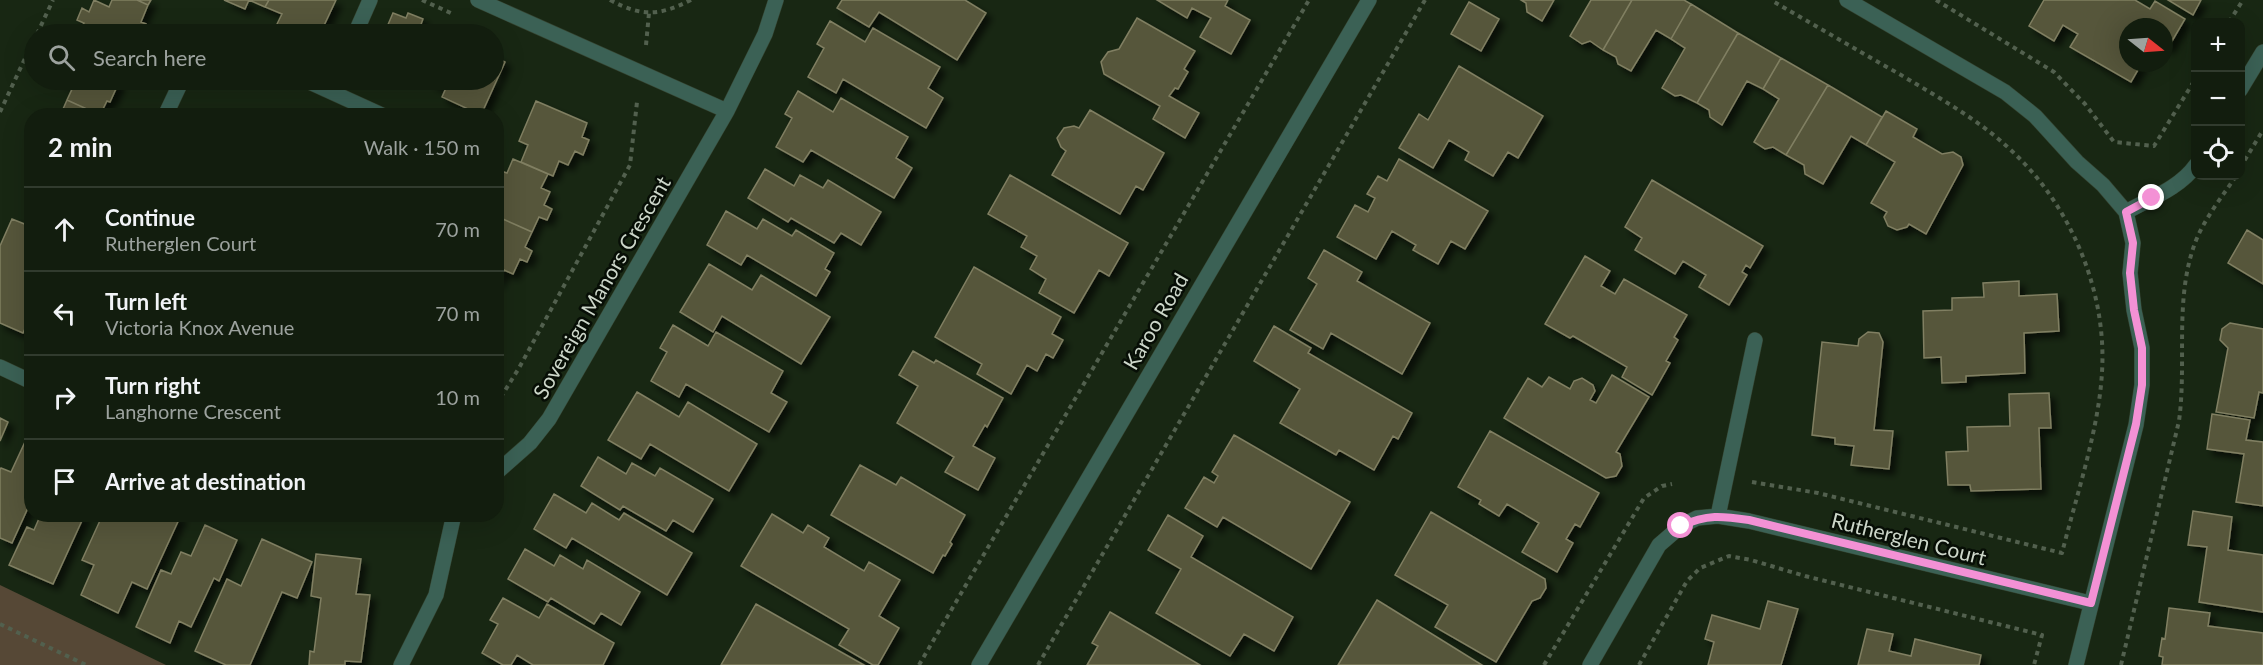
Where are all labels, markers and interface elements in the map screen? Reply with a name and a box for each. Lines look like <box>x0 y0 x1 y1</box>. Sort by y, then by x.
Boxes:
north arrow <box>2119 18 2173 72</box>
map controls <box>2191 18 2245 180</box>
button: + <box>2191 18 2245 72</box>
search box <box>24 24 504 90</box>
icon: search <box>45 41 78 74</box>
text: Search here <box>93 44 206 71</box>
button: − <box>2191 72 2245 126</box>
button: locate <box>2191 126 2245 180</box>
text: 2 min <box>48 131 112 163</box>
text: Walk · 150 m <box>364 135 480 159</box>
street label: Sovereign Manors Crescent <box>527 171 675 403</box>
route end <box>2138 184 2164 210</box>
text: Continue <box>105 204 195 231</box>
icon: ahead <box>48 213 81 246</box>
text: 70 m <box>435 217 480 241</box>
text: Rutherglen Court <box>105 231 256 255</box>
street label: Karoo Road <box>1117 268 1193 374</box>
text: Turn left <box>105 288 187 315</box>
icon: left <box>48 297 81 330</box>
text: 70 m <box>435 301 480 325</box>
text: Victoria Knox Avenue <box>105 315 294 339</box>
text: Turn right <box>105 372 200 399</box>
icon: right <box>48 381 81 414</box>
text: 10 m <box>435 385 480 409</box>
text: Langhorne Crescent <box>105 399 281 423</box>
icon: arrive <box>48 465 81 498</box>
text: Arrive at destination <box>105 468 306 495</box>
street label: Rutherglen Court <box>1829 507 1990 569</box>
route start <box>1667 512 1693 538</box>

